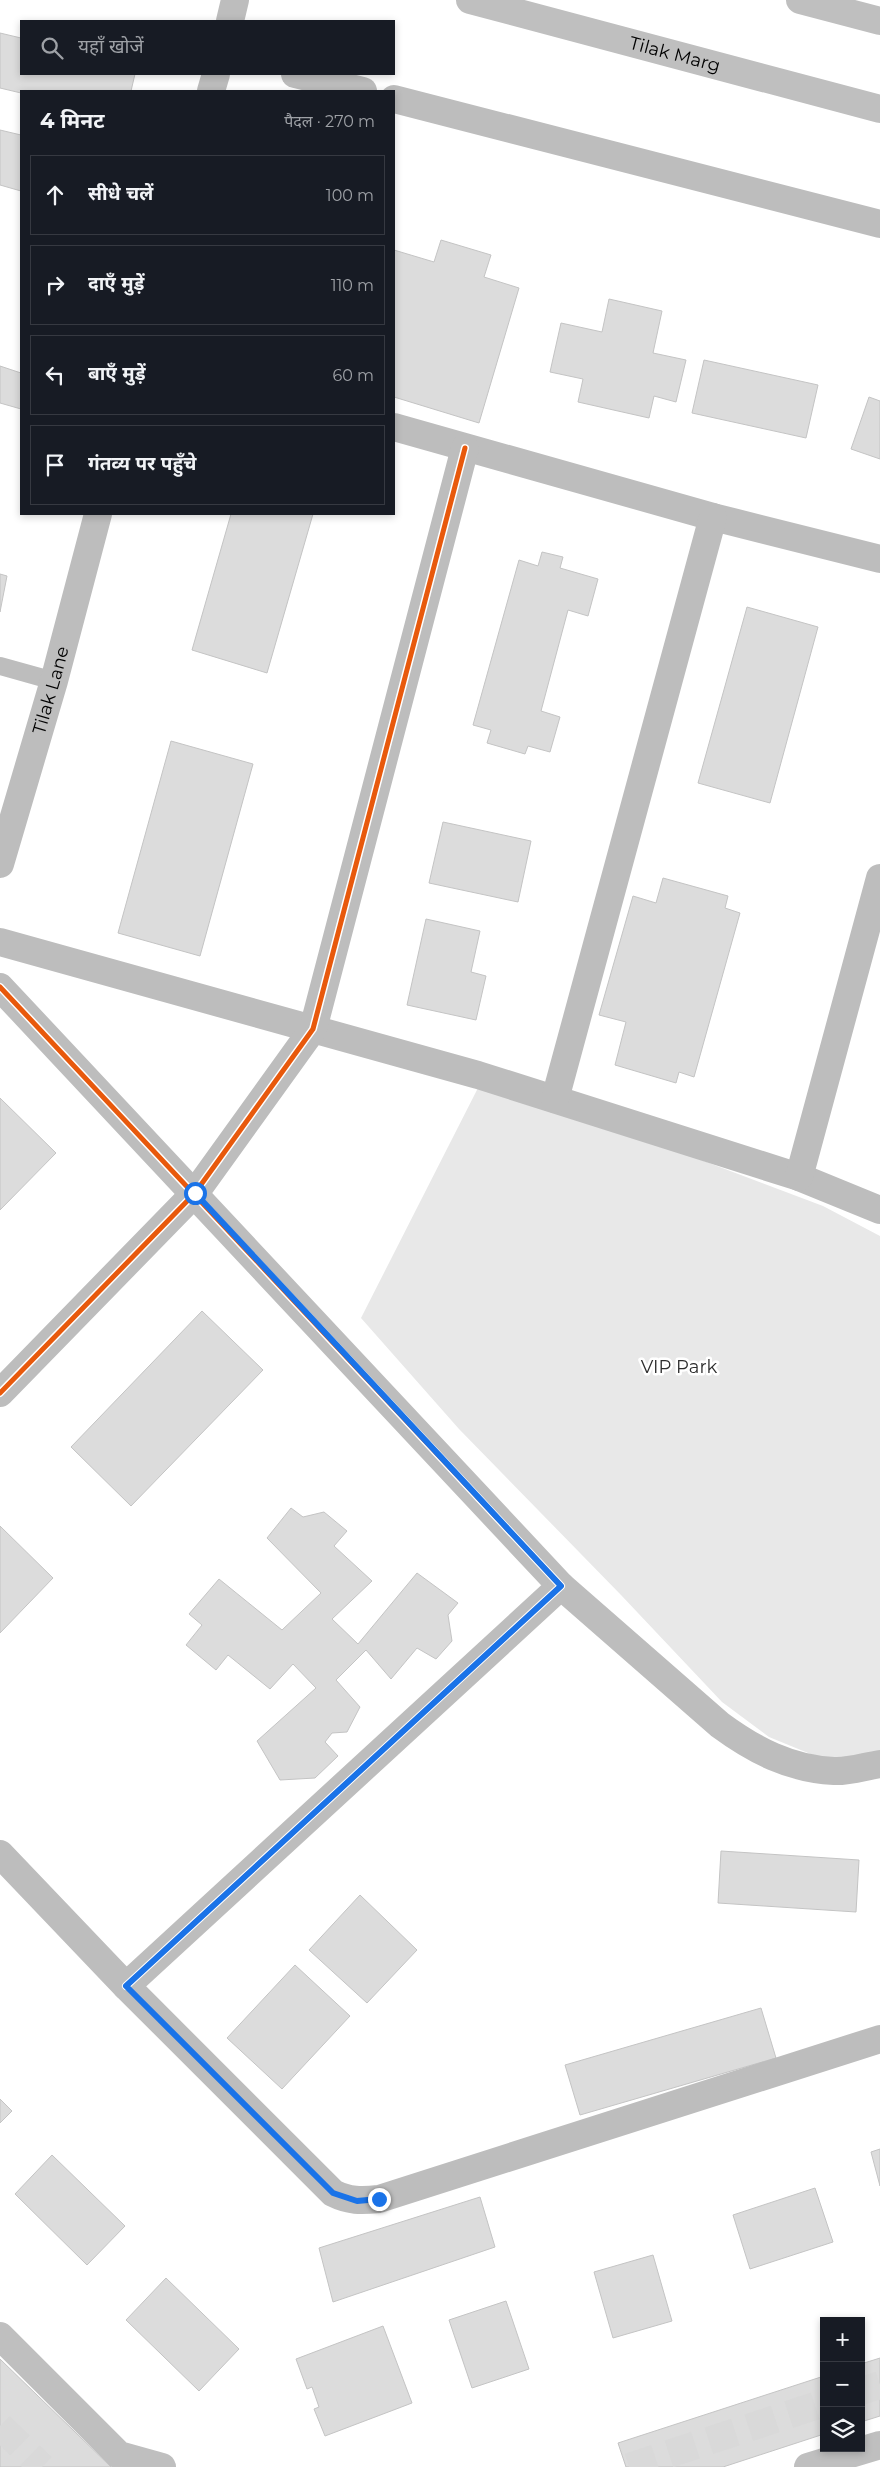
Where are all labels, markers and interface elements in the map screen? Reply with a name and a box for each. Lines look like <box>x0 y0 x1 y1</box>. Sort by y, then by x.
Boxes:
search box <box>20 20 395 75</box>
street label: Tilak Marg <box>627 32 723 77</box>
icon: search <box>38 34 66 62</box>
text: यहाँ खोजें <box>78 35 144 58</box>
text: 4 मिनट <box>40 108 105 133</box>
text: पैदल · 270 m <box>284 112 375 131</box>
icon: ahead <box>41 181 69 209</box>
text: सीधे चलें <box>88 182 153 205</box>
text: 100 m <box>326 186 374 205</box>
icon: right <box>41 271 69 299</box>
text: दाएँ मुड़ें <box>88 272 144 295</box>
text: 110 m <box>331 276 374 295</box>
icon: left <box>41 361 69 389</box>
text: बाएँ मुड़ें <box>88 362 145 385</box>
text: 60 m <box>332 366 374 385</box>
icon: arrive <box>41 451 69 479</box>
text: गंतव्य पर पहुँचे <box>88 452 196 475</box>
street label: Tilak Lane <box>28 644 74 737</box>
route start <box>184 1182 207 1205</box>
park label: VIP Park <box>641 1356 717 1378</box>
route end <box>368 2188 391 2211</box>
map controls <box>820 2317 865 2452</box>
button: + <box>820 2317 865 2362</box>
button: − <box>820 2362 865 2407</box>
button: layers <box>820 2407 865 2452</box>

